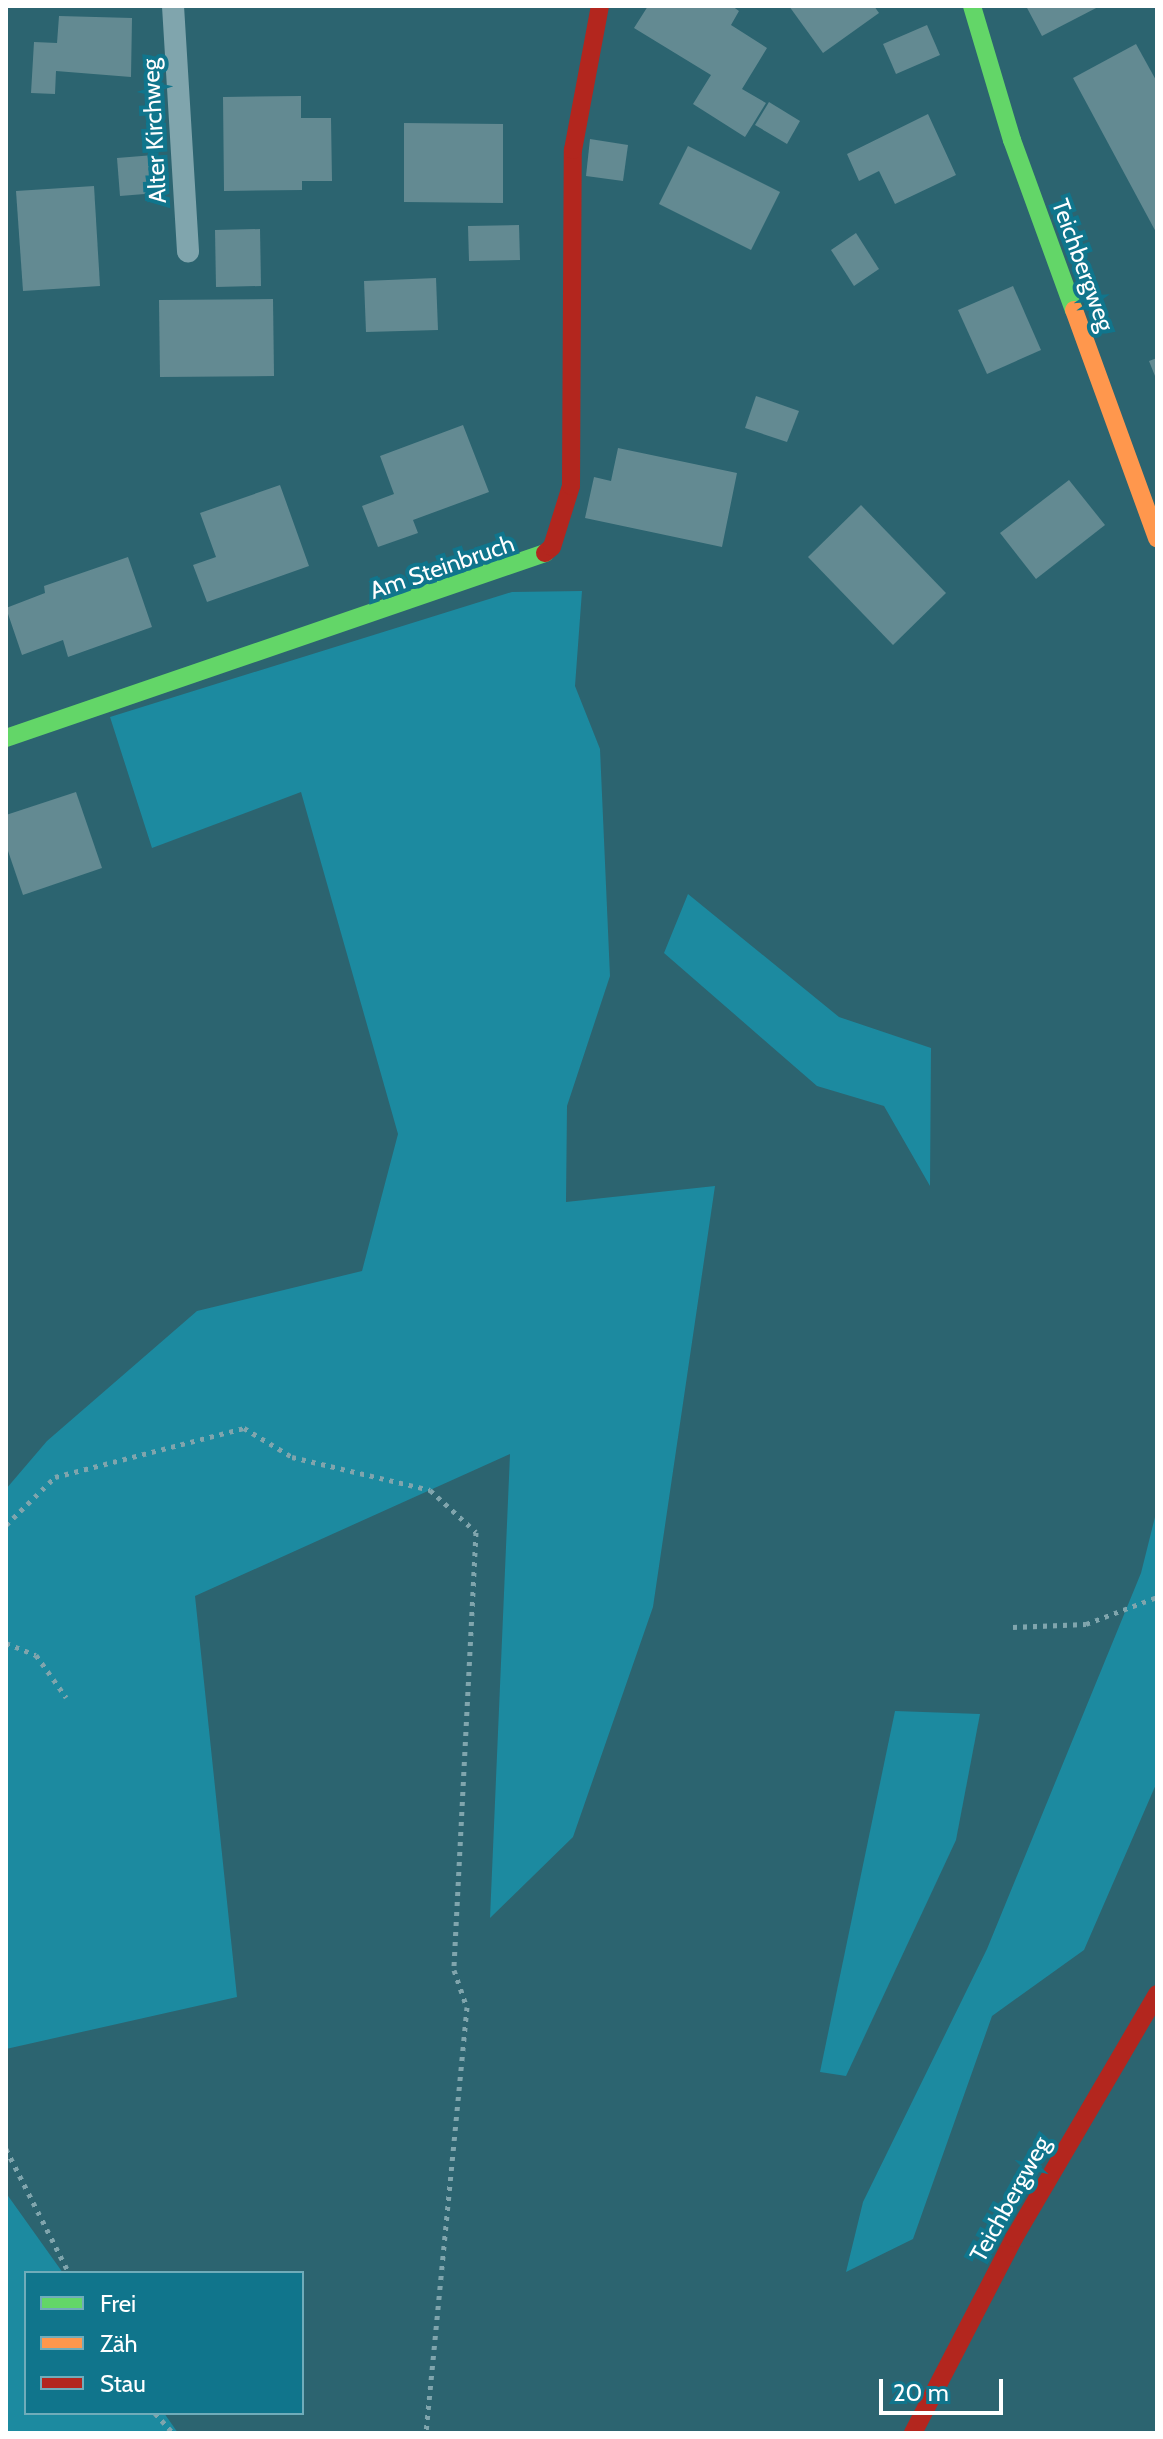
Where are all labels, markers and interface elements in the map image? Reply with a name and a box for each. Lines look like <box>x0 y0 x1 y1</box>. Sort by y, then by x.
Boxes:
street label: Alter Kirchweg <box>136 58 172 204</box>
street label: Teichbergweg <box>1046 195 1120 335</box>
street label: Am Steinbruch <box>366 529 518 605</box>
street label: Teichbergweg <box>964 2131 1056 2267</box>
legend <box>24 2271 304 2415</box>
text: Frei <box>100 2289 136 2318</box>
text: Zäh <box>100 2329 137 2358</box>
scale bar <box>883 2363 1007 2413</box>
text: Stau <box>100 2369 146 2398</box>
text: 20 m <box>893 2378 949 2407</box>

